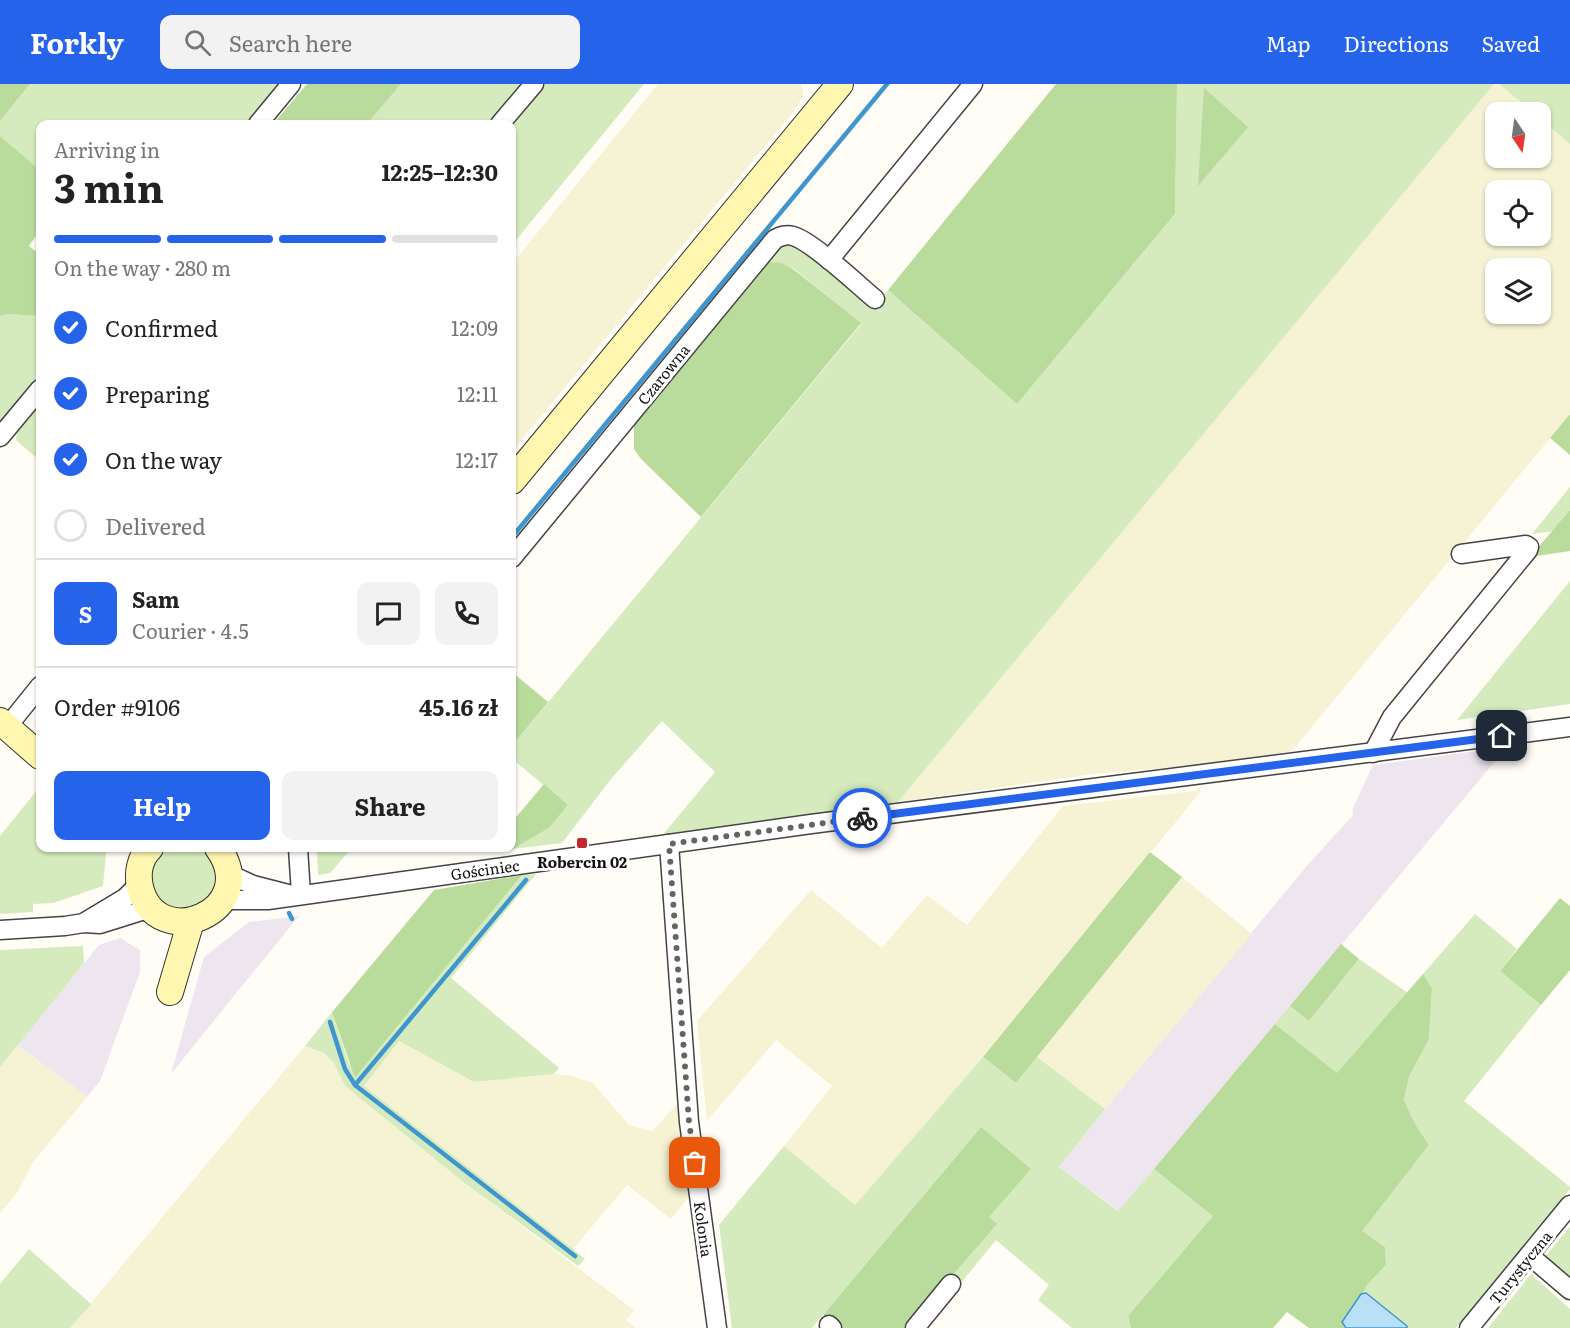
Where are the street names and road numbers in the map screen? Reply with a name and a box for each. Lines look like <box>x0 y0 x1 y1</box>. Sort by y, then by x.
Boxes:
street label: Czarowna <box>631 338 695 409</box>
street label: Gościniec <box>449 853 521 885</box>
street label: Kolonia <box>689 1200 719 1259</box>
street label: Turystyczna <box>1483 1224 1558 1309</box>

